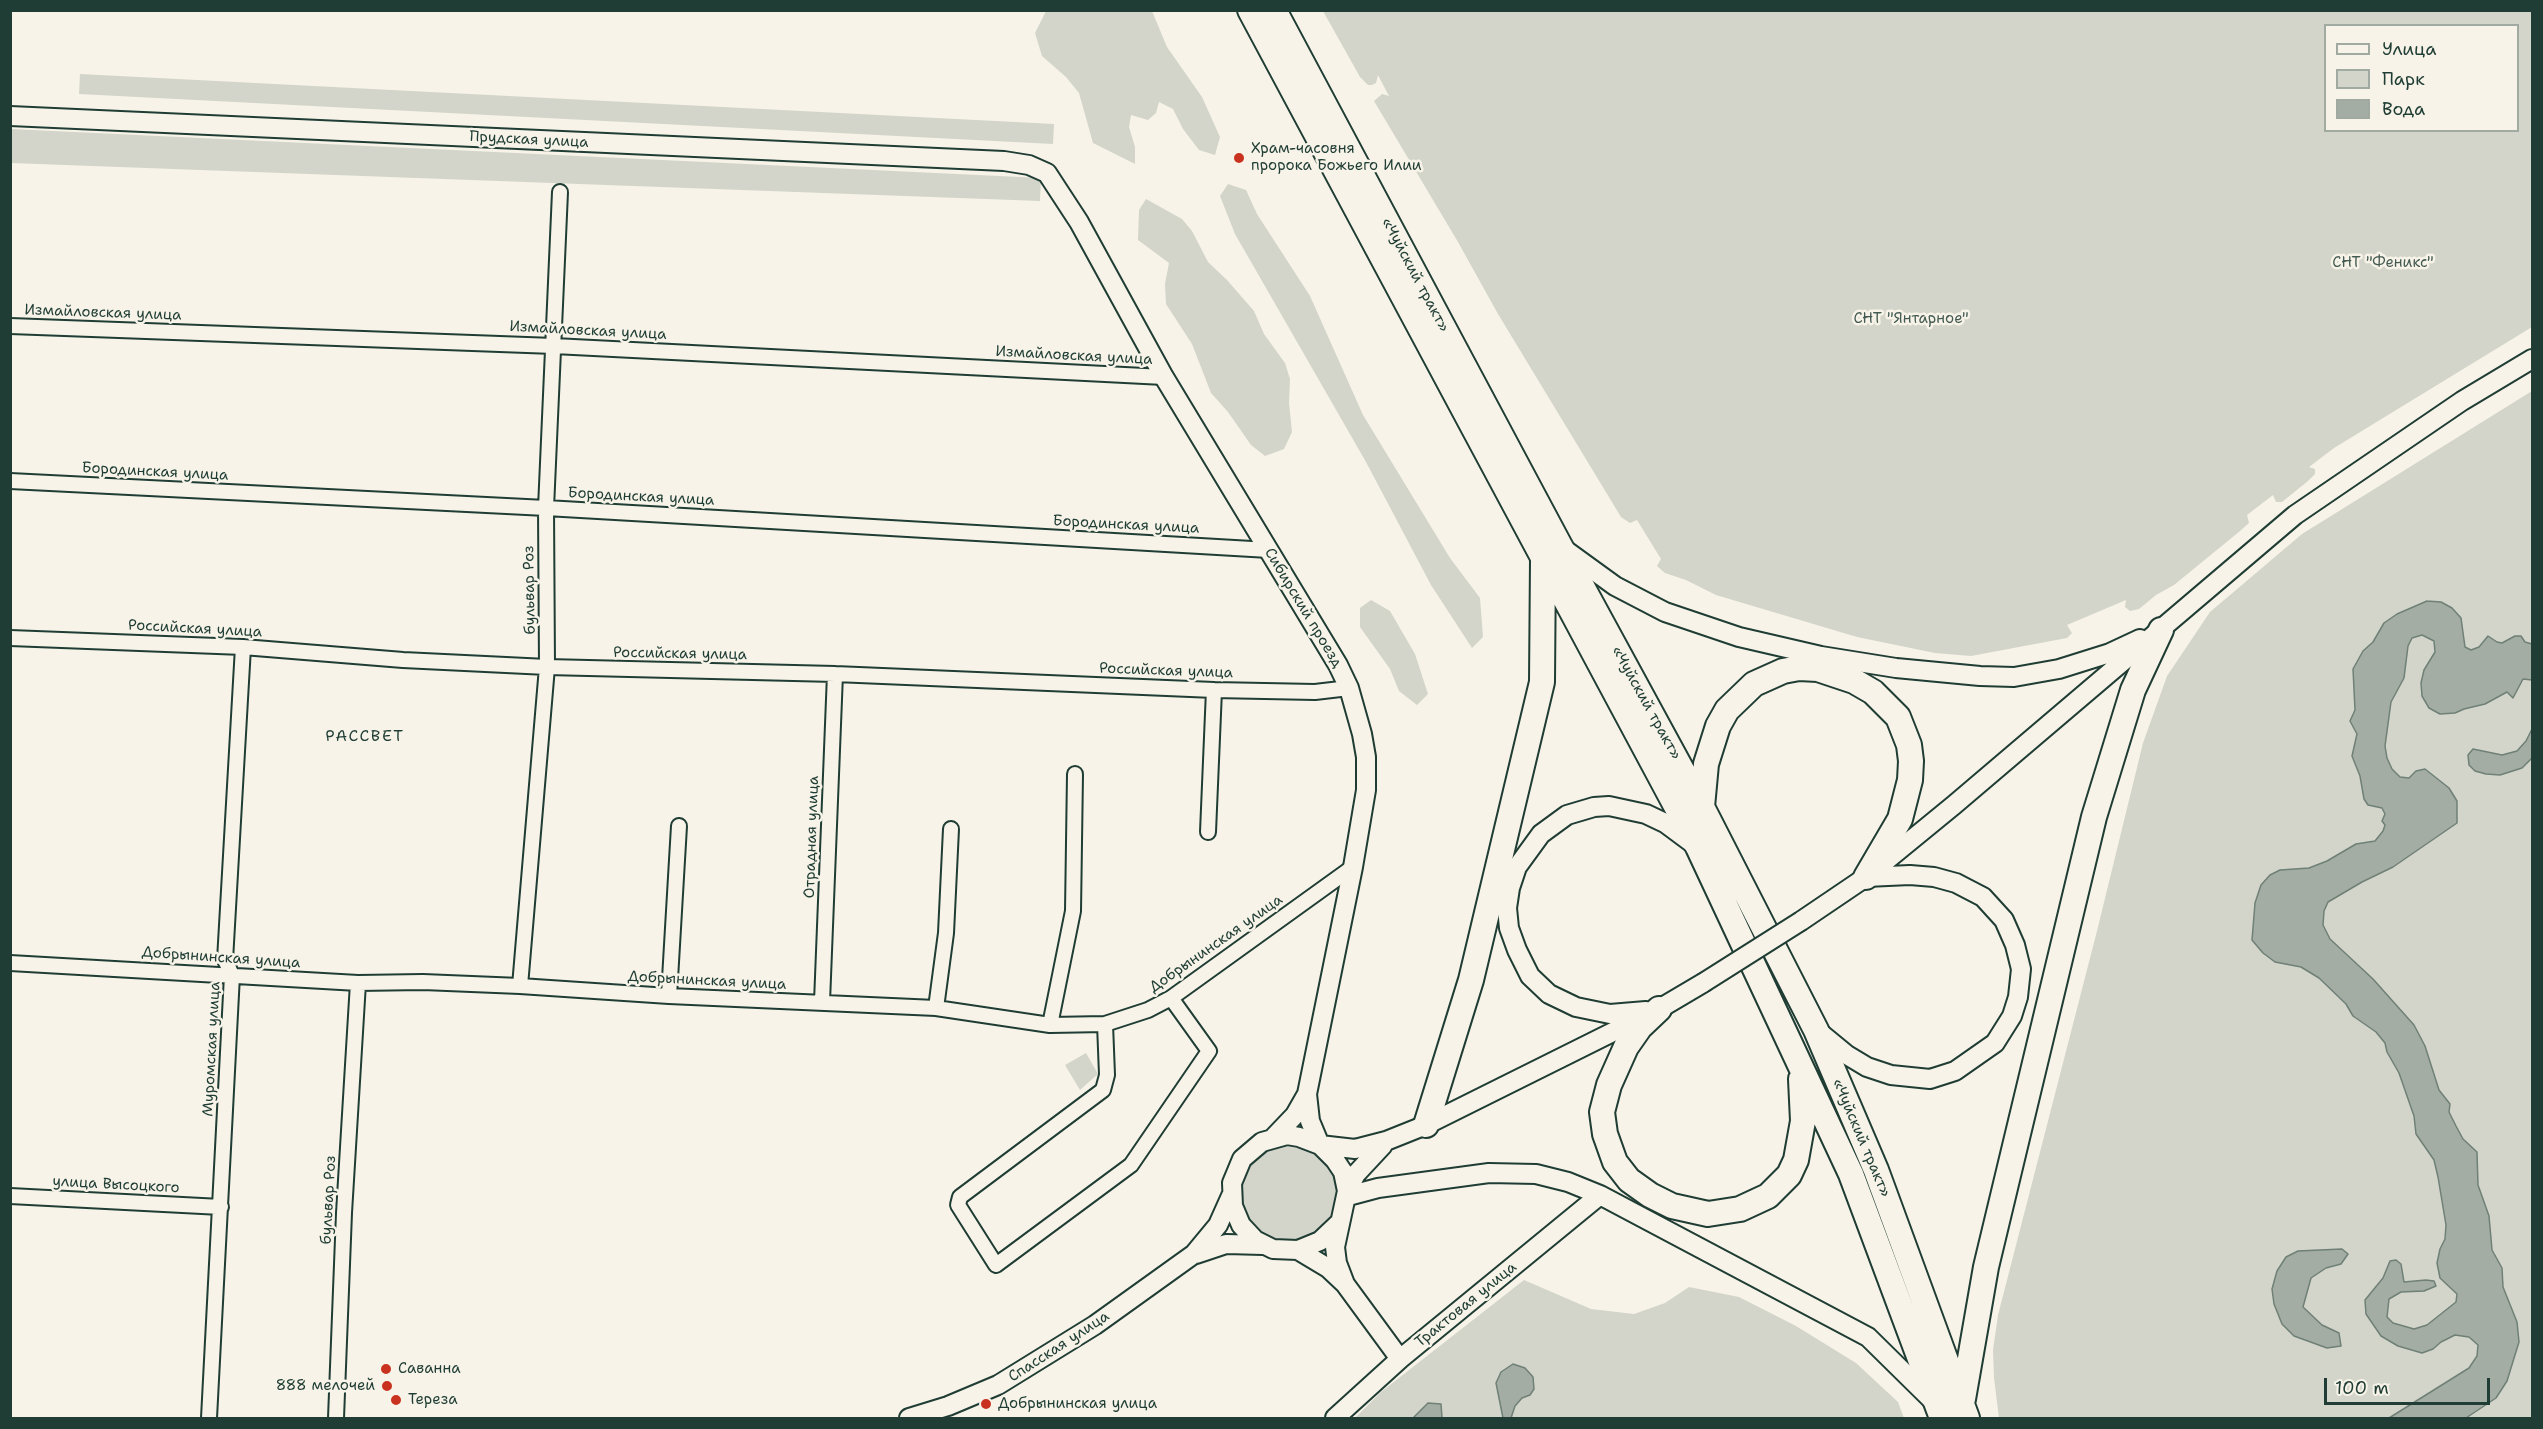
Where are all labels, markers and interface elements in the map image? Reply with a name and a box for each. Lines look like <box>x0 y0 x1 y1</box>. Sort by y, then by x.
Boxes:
legend <box>2324 24 2519 132</box>
text: Улица <box>2382 37 2436 61</box>
text: Парк <box>2382 67 2425 91</box>
text: Вода <box>2382 97 2425 121</box>
street label: Прудская улица <box>469 128 589 152</box>
place label: Храм-часовня пророка Божьего Илии <box>1251 140 1422 175</box>
marker: Храм-часовня пророка Божьего Илии <box>1232 151 1246 165</box>
street label: «Чуйский тракт» <box>1377 215 1453 335</box>
park label: СНТ "Феникс" <box>2332 254 2434 272</box>
street label: Измайловская улица <box>24 301 182 325</box>
park label: СНТ "Янтарное" <box>1853 310 1969 328</box>
street label: Измайловская улица <box>509 318 667 344</box>
street label: Измайловская улица <box>995 343 1153 369</box>
street label: Бородинская улица <box>81 459 229 485</box>
street label: Бородинская улица <box>567 484 715 510</box>
street label: Бородинская улица <box>1052 512 1200 538</box>
street label: бульвар Роз <box>520 545 540 635</box>
street label: Сибирский проезд <box>1260 545 1346 671</box>
street label: Российская улица <box>128 617 262 641</box>
street label: «Чуйский тракт» <box>1607 643 1685 763</box>
street label: Российская улица <box>613 644 747 664</box>
street label: Российская улица <box>1099 660 1233 682</box>
district label: РАССВЕТ <box>325 727 405 747</box>
street label: Отрадная улица <box>801 775 823 899</box>
street label: Добрынинская улица <box>1146 891 1286 997</box>
street label: Добрынинская улица <box>141 943 301 973</box>
street label: Добрынинская улица <box>627 968 787 994</box>
street label: Муромская улица <box>199 981 225 1117</box>
street label: «Чуйский тракт» <box>1828 1076 1894 1200</box>
street label: бульвар Роз <box>318 1155 340 1245</box>
street label: улица Высоцкого <box>52 1173 180 1197</box>
street label: Трактовая улица <box>1412 1258 1520 1352</box>
street label: Спасская улица <box>1005 1308 1113 1386</box>
place label: Саванна <box>398 1360 461 1378</box>
marker: Саванна <box>379 1362 393 1376</box>
scale bar <box>2327 1366 2494 1404</box>
text: 100 m <box>2335 1376 2389 1400</box>
place label: 888 мелочей <box>276 1377 375 1395</box>
marker: 888 мелочей <box>380 1379 394 1393</box>
place label: Тереза <box>408 1391 457 1409</box>
marker: Тереза <box>389 1393 403 1407</box>
place label: Добрынинская улица <box>998 1395 1157 1413</box>
marker: Добрынинская улица <box>979 1397 993 1411</box>

